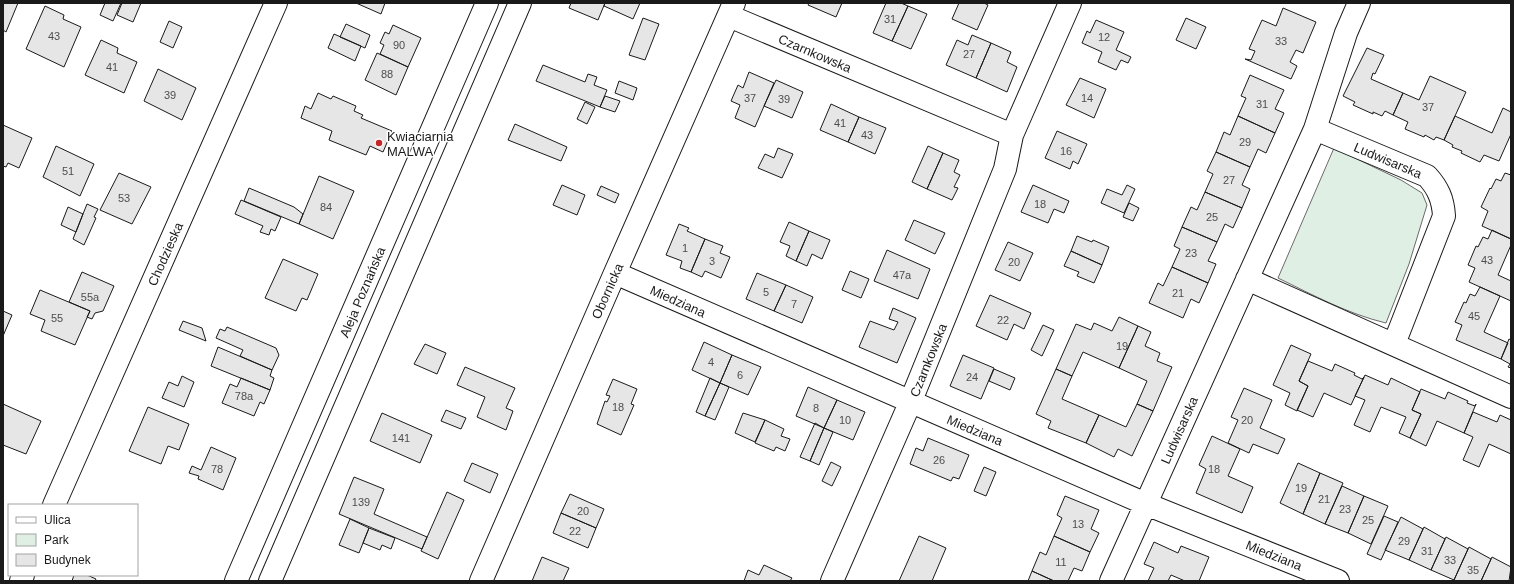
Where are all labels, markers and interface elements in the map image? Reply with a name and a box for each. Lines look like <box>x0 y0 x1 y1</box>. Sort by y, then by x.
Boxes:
house number: 31 <box>884 13 896 25</box>
house number: 43 <box>48 30 60 42</box>
street label: Czarnkowska <box>776 31 854 76</box>
house number: 12 <box>1098 31 1110 43</box>
house number: 33 <box>1275 35 1287 47</box>
house number: 90 <box>393 39 405 51</box>
house number: 27 <box>963 48 975 60</box>
house number: 41 <box>106 61 118 73</box>
house number: 88 <box>381 68 393 80</box>
house number: 39 <box>164 89 176 101</box>
house number: 37 <box>744 92 756 104</box>
house number: 14 <box>1081 92 1093 104</box>
house number: 39 <box>778 93 790 105</box>
house number: 31 <box>1256 98 1268 110</box>
house number: 37 <box>1422 101 1434 113</box>
house number: 41 <box>834 117 846 129</box>
place label: Kwiaciarnia MALWA <box>387 129 454 159</box>
house number: 43 <box>861 129 873 141</box>
house number: 29 <box>1239 136 1251 148</box>
marker: Kwiaciarnia MALWA <box>374 138 384 148</box>
street label: Ludwisarska <box>1352 139 1425 182</box>
house number: 16 <box>1060 145 1072 157</box>
house number: 51 <box>62 165 74 177</box>
house number: 27 <box>1223 174 1235 186</box>
house number: 53 <box>118 192 130 204</box>
house number: 18 <box>1034 198 1046 210</box>
house number: 84 <box>320 201 332 213</box>
house number: 25 <box>1206 211 1218 223</box>
street label: Chodzieska <box>145 219 186 288</box>
house number: 1 <box>682 242 688 254</box>
street label: Aleja Poznańska <box>337 244 389 340</box>
house number: 23 <box>1185 247 1197 259</box>
house number: 43 <box>1481 254 1493 266</box>
house number: 3 <box>709 255 715 267</box>
house number: 20 <box>1008 256 1020 268</box>
street label: Obornicka <box>589 260 627 321</box>
house number: 47a <box>893 269 912 281</box>
street label: Miedziana <box>648 283 709 321</box>
house number: 5 <box>763 286 769 298</box>
house number: 21 <box>1172 287 1184 299</box>
house number: 55a <box>81 291 100 303</box>
house number: 7 <box>791 298 797 310</box>
house number: 45 <box>1468 310 1480 322</box>
house number: 55 <box>51 312 63 324</box>
house number: 22 <box>997 314 1009 326</box>
street label: Czarnkowska <box>907 320 950 399</box>
house number: 19 <box>1116 340 1128 352</box>
house number: 4 <box>708 356 714 368</box>
house number: 6 <box>737 369 743 381</box>
house number: 24 <box>966 371 978 383</box>
house number: 78a <box>235 390 254 402</box>
street label: Ludwisarska <box>1158 393 1201 466</box>
house number: 18 <box>612 401 624 413</box>
house number: 8 <box>813 402 819 414</box>
street label: Miedziana <box>945 412 1006 449</box>
house number: 10 <box>839 414 851 426</box>
house number: 20 <box>1241 414 1253 426</box>
house number: 141 <box>392 432 410 444</box>
house number: 26 <box>933 454 945 466</box>
house number: 78 <box>211 463 223 475</box>
house number: 18 <box>1208 463 1220 475</box>
house number: 19 <box>1295 482 1307 494</box>
house number: 21 <box>1318 493 1330 505</box>
house number: 139 <box>352 496 370 508</box>
house number: 23 <box>1339 503 1351 515</box>
legend <box>8 504 138 576</box>
house number: 20 <box>577 505 589 517</box>
text: Ulica <box>44 513 71 527</box>
house number: 25 <box>1362 514 1374 526</box>
house number: 13 <box>1072 518 1084 530</box>
house number: 22 <box>569 525 581 537</box>
text: Park <box>44 533 70 547</box>
house number: 29 <box>1398 535 1410 547</box>
street label: Miedziana <box>1244 537 1305 574</box>
house number: 31 <box>1421 545 1433 557</box>
text: Budynek <box>44 553 92 567</box>
house number: 33 <box>1444 554 1456 566</box>
house number: 11 <box>1055 556 1067 568</box>
house number: 35 <box>1467 564 1479 576</box>

